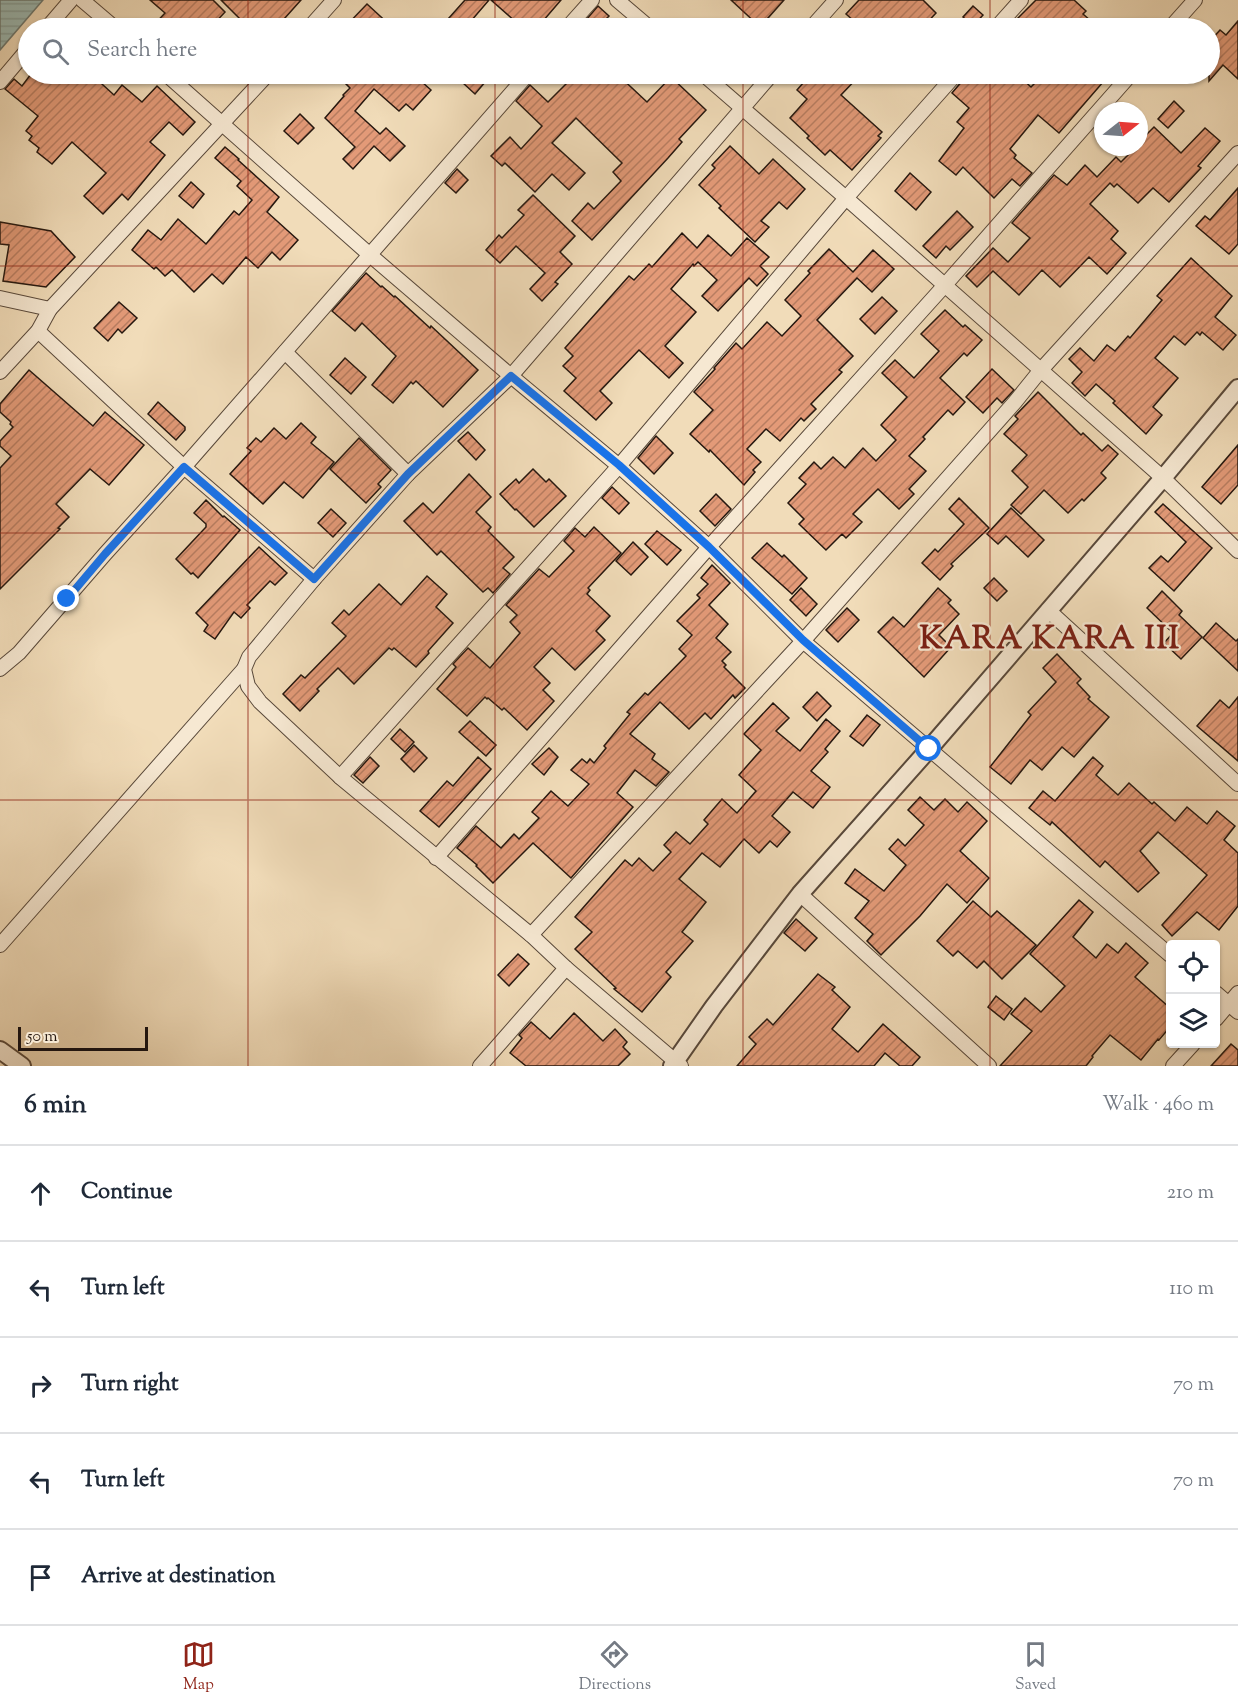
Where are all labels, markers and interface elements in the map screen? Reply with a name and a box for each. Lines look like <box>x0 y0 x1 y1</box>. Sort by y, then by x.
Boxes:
search box <box>18 18 1220 84</box>
icon: search <box>39 35 72 68</box>
text: Search here <box>87 35 197 67</box>
north arrow <box>1094 102 1148 156</box>
route end <box>53 585 79 611</box>
district label: KARA KARA III <box>920 617 1180 663</box>
route start <box>915 735 941 761</box>
map controls <box>1166 940 1220 1048</box>
button: locate <box>1166 940 1220 994</box>
button: layers <box>1166 994 1220 1048</box>
scale bar <box>18 1024 148 1052</box>
text: 50 m <box>27 1026 58 1049</box>
text: 6 min <box>24 1087 87 1124</box>
text: Walk · 460 m <box>1102 1091 1214 1120</box>
icon: ahead <box>24 1177 57 1210</box>
text: Continue <box>81 1177 172 1209</box>
text: 210 m <box>1167 1179 1214 1208</box>
icon: left <box>24 1273 57 1306</box>
text: Turn left <box>81 1273 164 1305</box>
text: 110 m <box>1169 1275 1214 1304</box>
icon: right <box>24 1369 57 1402</box>
text: Turn right <box>81 1369 178 1401</box>
text: 70 m <box>1173 1371 1214 1400</box>
icon: left <box>24 1465 57 1498</box>
text: Turn left <box>81 1465 164 1497</box>
text: 70 m <box>1173 1467 1214 1496</box>
icon: arrive <box>24 1561 57 1594</box>
text: Arrive at destination <box>81 1561 276 1593</box>
tab: Map <box>182 1638 215 1697</box>
tab: Directions <box>579 1638 651 1697</box>
tab: Saved <box>1015 1638 1056 1697</box>

